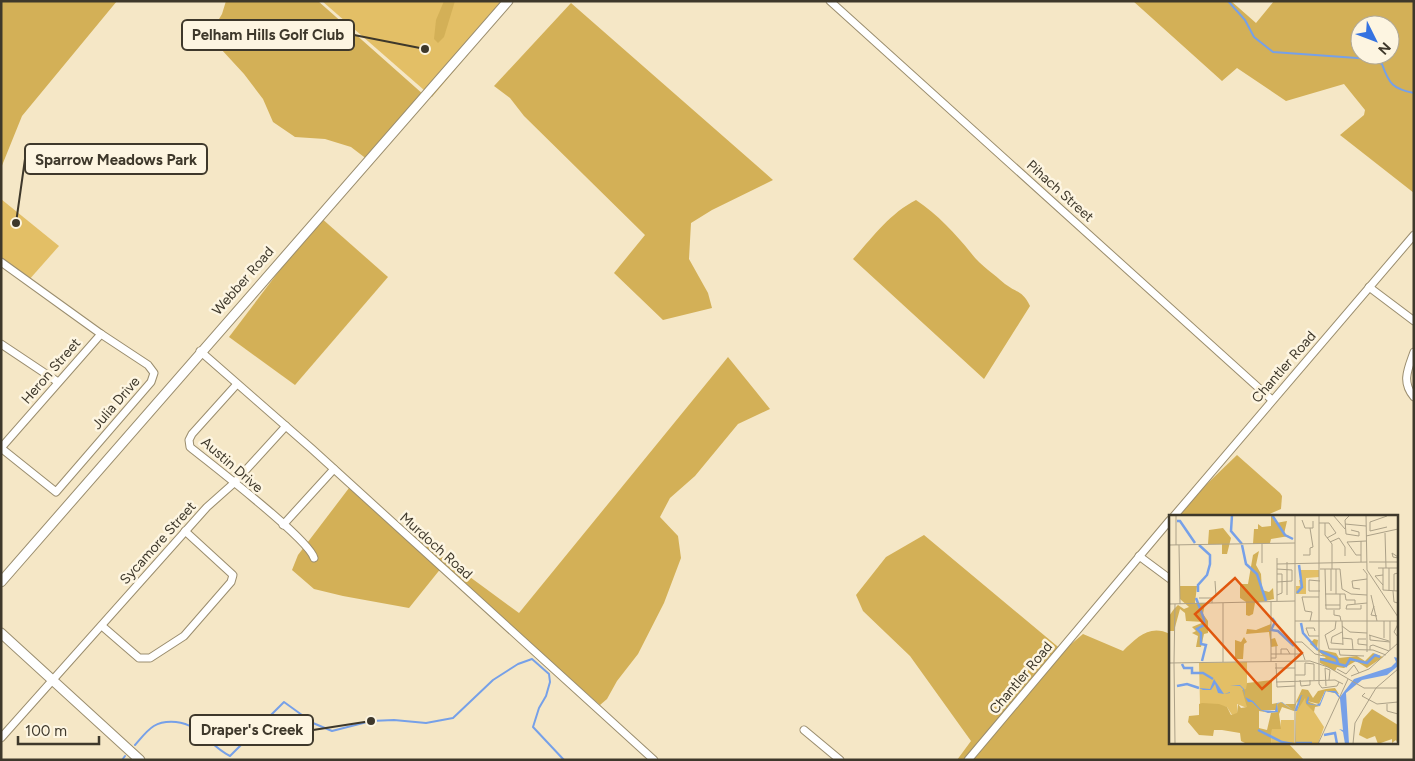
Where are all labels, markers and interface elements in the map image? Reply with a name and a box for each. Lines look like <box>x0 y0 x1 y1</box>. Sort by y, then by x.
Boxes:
north arrow <box>1350 15 1400 65</box>
callout: Pelham Hills Golf Club <box>182 20 354 50</box>
text: Pelham Hills Golf Club <box>192 26 344 44</box>
text: N <box>1374 39 1394 58</box>
callout: Sparrow Meadows Park <box>25 144 207 174</box>
text: Sparrow Meadows Park <box>35 151 197 169</box>
street label: Pihach Street <box>1023 156 1097 226</box>
street label: Webber Road <box>209 243 277 319</box>
street label: Chantler Road <box>1248 328 1320 406</box>
street label: Heron Street <box>18 335 84 407</box>
street label: Julia Drive <box>88 373 144 433</box>
street label: Austin Drive <box>198 434 267 497</box>
street label: Sycamore Street <box>116 498 200 588</box>
street label: Murdoch Road <box>396 509 476 583</box>
inset map <box>1169 515 1398 744</box>
street label: Chantler Road <box>986 638 1056 718</box>
scale bar <box>18 714 99 746</box>
callout: Draper's Creek <box>190 715 313 745</box>
text: Draper's Creek <box>201 721 303 739</box>
text: 100 m <box>25 722 67 740</box>

